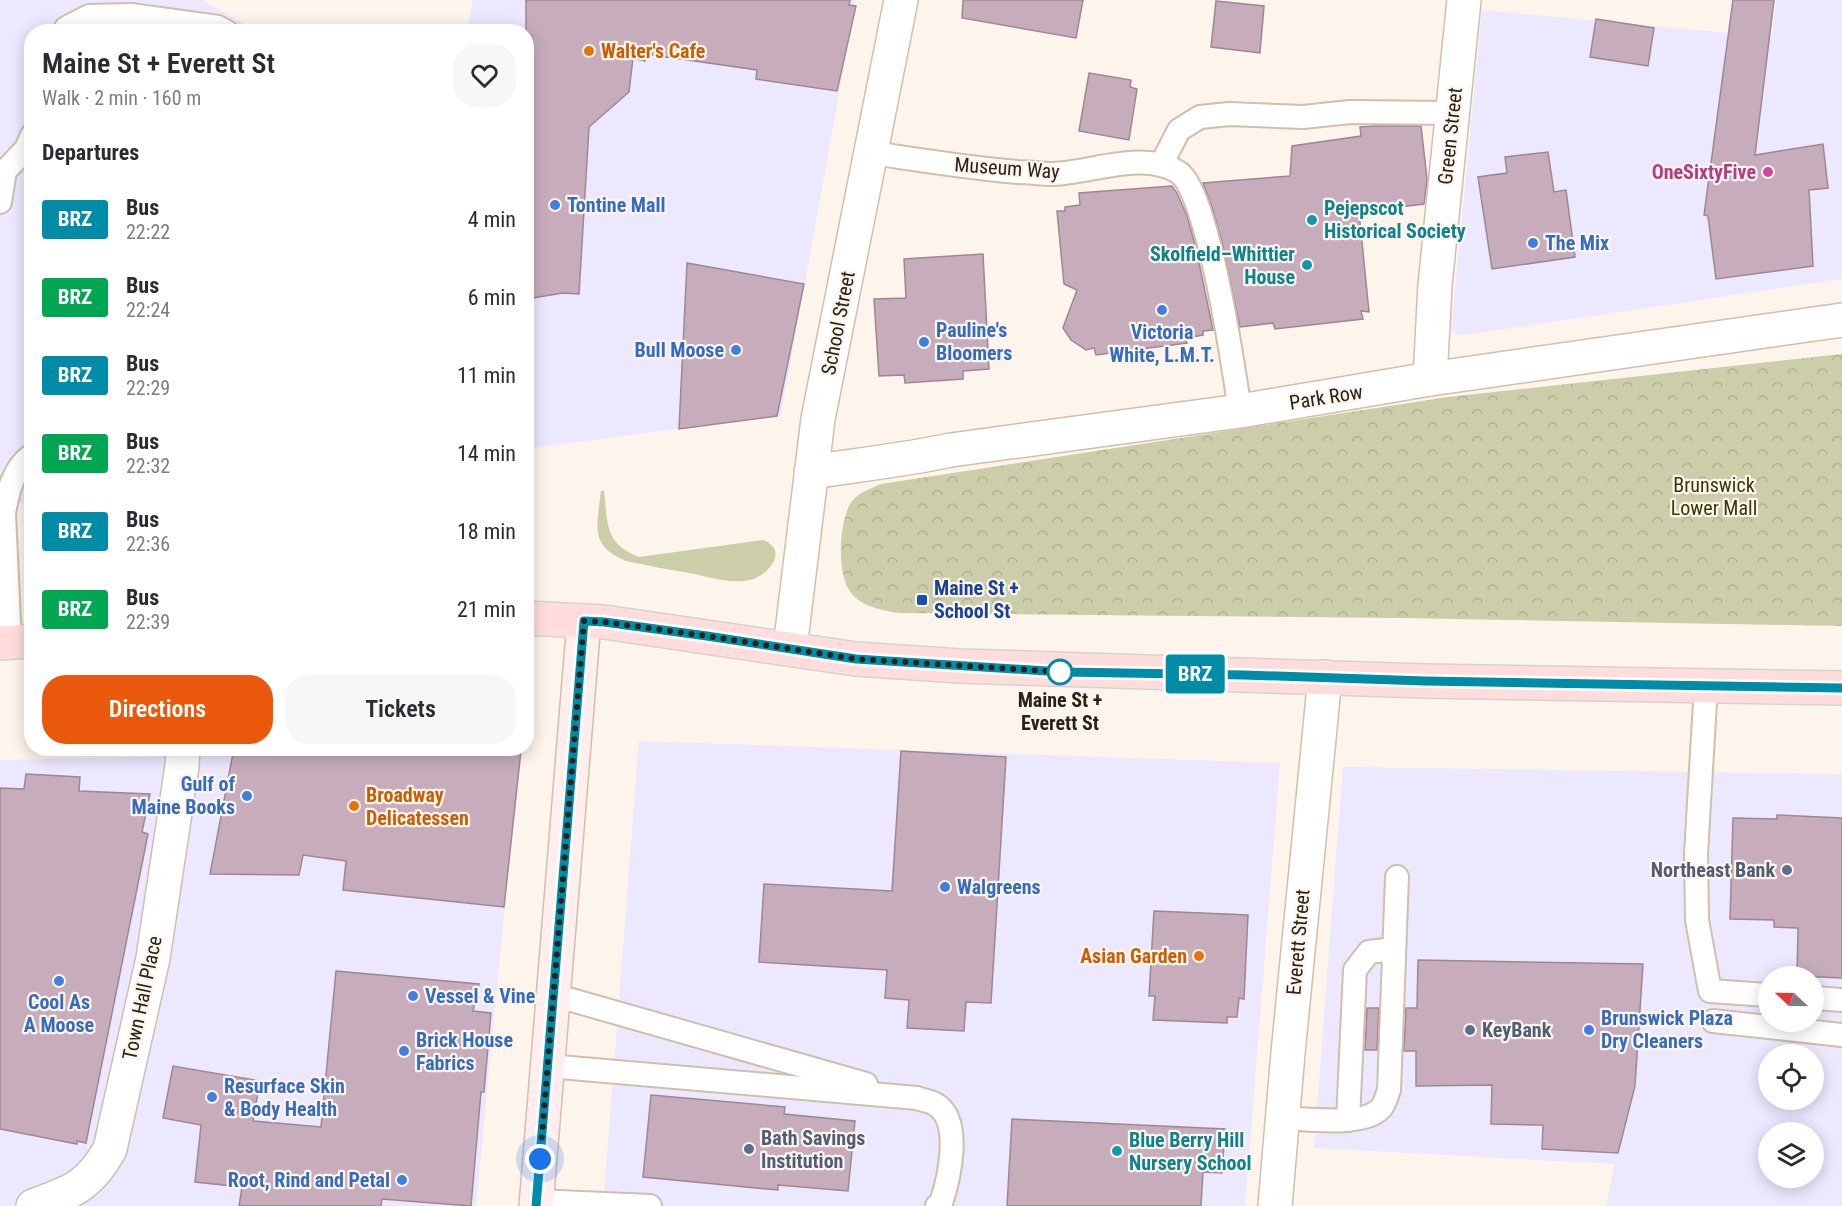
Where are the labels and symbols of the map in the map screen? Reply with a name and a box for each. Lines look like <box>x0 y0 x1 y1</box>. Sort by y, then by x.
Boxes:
place label: Walter's Cafe <box>601 39 705 63</box>
marker: Walter's Cafe <box>582 44 596 58</box>
street label: Green Street <box>1433 86 1467 186</box>
street label: Museum Way <box>954 152 1060 184</box>
place label: OneSixtyFive <box>1652 160 1756 184</box>
marker: OneSixtyFive <box>1761 165 1775 179</box>
place label: Tontine Mall <box>567 193 666 217</box>
place label: Pejepscot Historical Society <box>1324 196 1466 243</box>
marker: Tontine Mall <box>548 198 562 212</box>
marker: Pejepscot Historical Society <box>1305 213 1319 227</box>
place label: The Mix <box>1545 231 1609 255</box>
marker: The Mix <box>1526 236 1540 250</box>
place label: Skolfield–Whittier House <box>1150 242 1295 289</box>
marker: Skolfield–Whittier House <box>1300 258 1314 272</box>
street label: School Street <box>816 269 860 377</box>
marker: Victoria White, L.M.T. <box>1155 303 1169 317</box>
place label: Pauline's Bloomers <box>936 318 1012 365</box>
place label: Victoria White, L.M.T. <box>1109 320 1215 367</box>
marker: Pauline's Bloomers <box>917 335 931 349</box>
place label: Bull Moose <box>635 338 724 362</box>
marker: Bull Moose <box>729 343 743 357</box>
street label: Park Row <box>1288 379 1364 415</box>
park label: Brunswick Lower Mall <box>1671 473 1757 520</box>
place label: Maine St + School St <box>934 576 1019 623</box>
marker: Maine St + School St <box>915 593 929 607</box>
line badge: BRZ <box>1160 654 1230 694</box>
marker: Maine St + Everett St <box>1047 659 1073 685</box>
place label: Maine St + Everett St <box>1018 688 1102 735</box>
place label: Gulf of Maine Books <box>132 772 235 819</box>
place label: Broadway Delicatessen <box>366 783 469 830</box>
marker: Gulf of Maine Books <box>240 789 254 803</box>
marker: Broadway Delicatessen <box>347 799 361 813</box>
place label: Northeast Bank <box>1651 858 1775 882</box>
marker: Northeast Bank <box>1780 863 1794 877</box>
place label: Walgreens <box>957 875 1041 899</box>
marker: Walgreens <box>938 880 952 894</box>
street label: Everett Street <box>1281 888 1315 996</box>
street label: Town Hall Place <box>117 934 167 1062</box>
place label: Asian Garden <box>1080 944 1187 968</box>
marker: Asian Garden <box>1192 949 1206 963</box>
north arrow <box>1758 966 1824 1032</box>
marker: Cool As A Moose <box>52 974 66 988</box>
place label: Vessel & Vine <box>425 984 535 1008</box>
marker: Vessel & Vine <box>406 989 420 1003</box>
place label: Cool As A Moose <box>24 990 94 1037</box>
place label: Brunswick Plaza Dry Cleaners <box>1601 1006 1733 1053</box>
place label: KeyBank <box>1482 1018 1552 1042</box>
marker: KeyBank <box>1463 1023 1477 1037</box>
marker: Brunswick Plaza Dry Cleaners <box>1582 1023 1596 1037</box>
place label: Brick House Fabrics <box>416 1028 513 1075</box>
marker: Brick House Fabrics <box>397 1044 411 1058</box>
place label: Resurface Skin & Body Health <box>224 1074 345 1121</box>
marker: Resurface Skin & Body Health <box>205 1090 219 1104</box>
place label: Bath Savings Institution <box>761 1126 865 1173</box>
place label: Blue Berry Hill Nursery School <box>1129 1128 1251 1175</box>
marker: Bath Savings Institution <box>742 1142 756 1156</box>
your location <box>525 1144 555 1174</box>
marker: Blue Berry Hill Nursery School <box>1110 1144 1124 1158</box>
place label: Root, Rind and Petal <box>228 1168 390 1192</box>
marker: Root, Rind and Petal <box>395 1173 409 1187</box>

